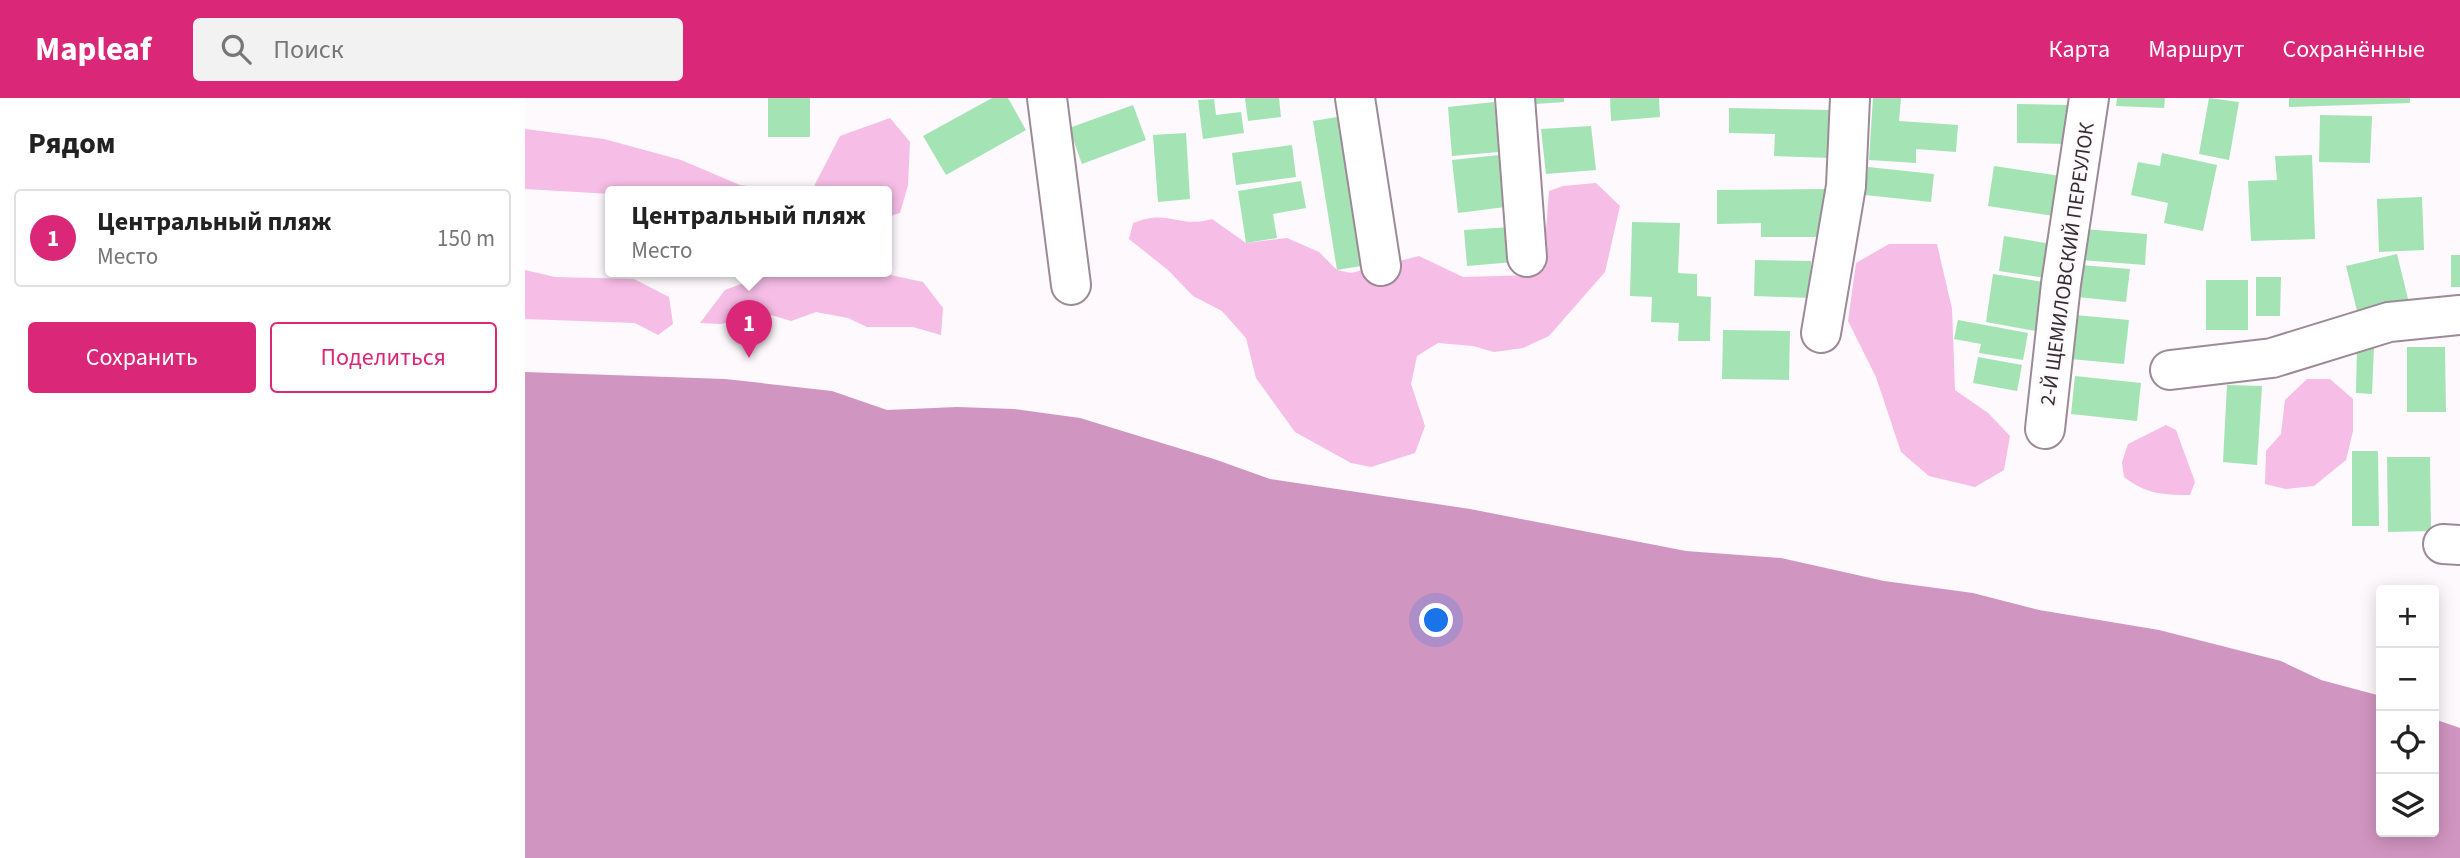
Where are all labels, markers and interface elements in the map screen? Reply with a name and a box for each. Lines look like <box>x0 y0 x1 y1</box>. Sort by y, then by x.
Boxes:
search box <box>193 18 683 81</box>
text: Mapleaf <box>35 26 151 73</box>
icon: search <box>217 30 255 68</box>
text: Поиск <box>273 31 344 68</box>
text: Карта <box>2049 32 2110 67</box>
text: Маршрут <box>2148 32 2244 67</box>
text: Сохранённые <box>2282 32 2425 67</box>
street label: 2-Й ЩЕМИЛОВСКИЙ ПЕРЕУЛОК <box>2032 120 2102 407</box>
text: Рядом <box>28 122 116 165</box>
popup <box>605 186 892 277</box>
text: Центральный пляж <box>631 197 866 234</box>
text: Центральный пляж <box>97 203 331 240</box>
text: 1 <box>47 222 59 255</box>
text: 150 m <box>437 222 495 255</box>
text: Место <box>631 234 692 267</box>
text: Место <box>97 240 158 273</box>
pin: 1 <box>726 300 772 358</box>
button: Сохранить <box>28 322 256 393</box>
button: Поделиться <box>270 322 497 393</box>
map controls <box>2376 585 2439 837</box>
button: + <box>2376 585 2439 648</box>
your location <box>1419 603 1453 637</box>
button: − <box>2376 648 2439 711</box>
button: locate <box>2376 711 2439 774</box>
button: layers <box>2376 774 2439 837</box>

